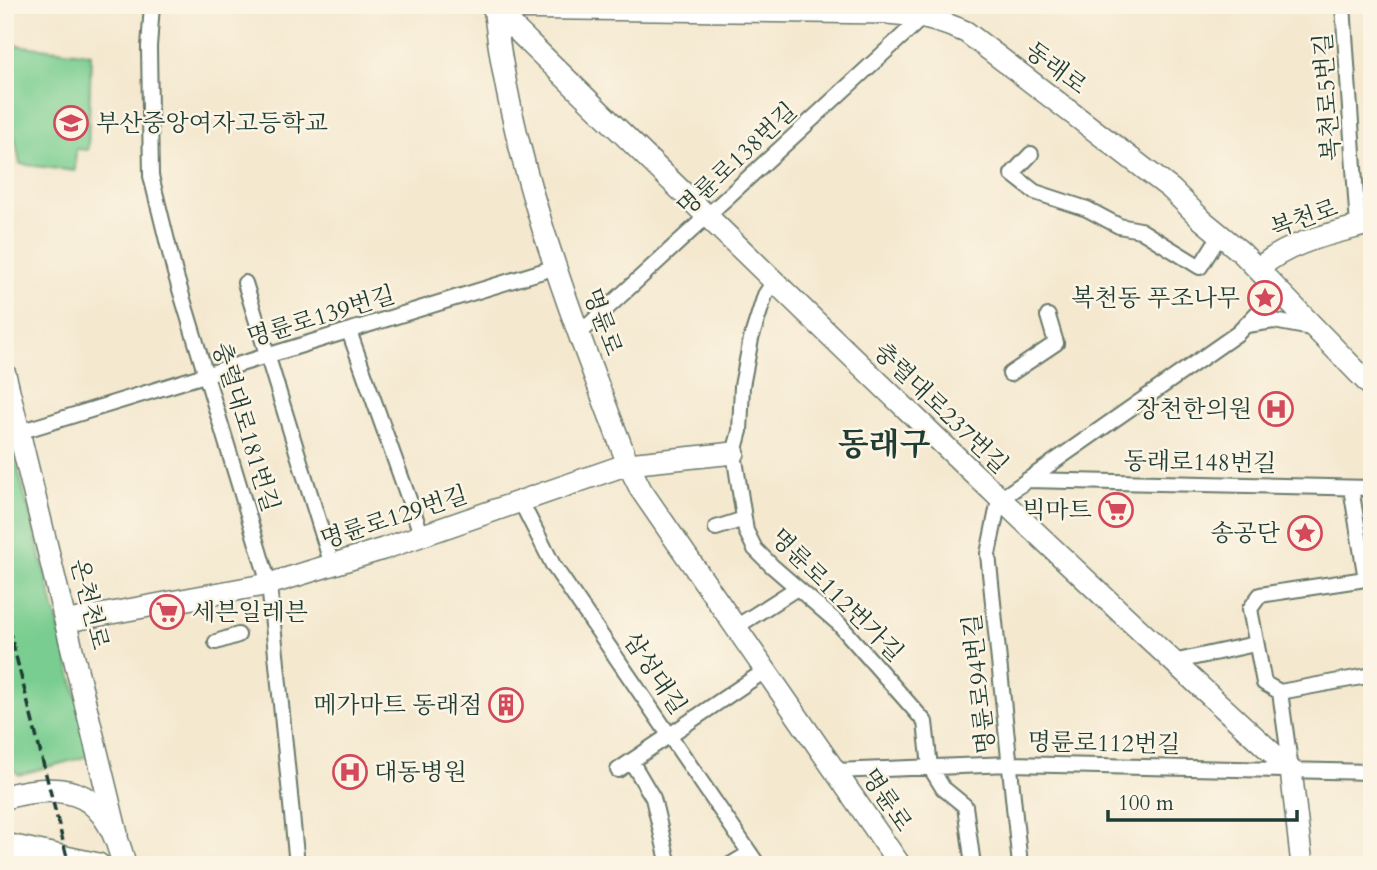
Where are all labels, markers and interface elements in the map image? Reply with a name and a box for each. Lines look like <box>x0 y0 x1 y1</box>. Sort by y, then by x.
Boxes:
street label: 복천로5번길 <box>1307 32 1348 162</box>
street label: 동래로 <box>1018 34 1093 103</box>
street label: 명륜로138번길 <box>670 95 804 224</box>
school or university icon: 부산중앙여자고등학교 <box>52 104 90 142</box>
place label: 부산중앙여자고등학교 <box>96 107 328 140</box>
street label: 복천로 <box>1266 192 1342 245</box>
street label: 명륜로139번길 <box>243 278 399 355</box>
place icon: 복천동 푸조나무 <box>1246 279 1284 317</box>
place label: 복천동 푸조나무 <box>1071 282 1240 315</box>
street label: 명륜로 <box>575 284 630 360</box>
street label: 충렬대로237번길 <box>866 335 1015 481</box>
street label: 충렬대로181번길 <box>204 338 287 516</box>
hospital icon: 장천한의원 <box>1257 390 1295 428</box>
place label: 장천한의원 <box>1136 393 1252 426</box>
district label: 동래구 <box>838 423 930 467</box>
street label: 동래로148번길 <box>1123 445 1277 480</box>
street label: 명륜로129번길 <box>316 478 472 557</box>
supermarket icon: 빅마트 <box>1097 491 1135 529</box>
place label: 빅마트 <box>1022 494 1092 527</box>
place icon: 송공단 <box>1286 514 1324 552</box>
place label: 송공단 <box>1210 517 1281 550</box>
street label: 명륜로112번가길 <box>763 521 911 669</box>
street label: 온천천로 <box>62 555 117 653</box>
supermarket icon: 세븐일레븐 <box>148 593 186 631</box>
place label: 세븐일레븐 <box>192 596 308 629</box>
street label: 명륜로94번길 <box>956 612 1003 756</box>
street label: 삼성대길 <box>615 626 694 721</box>
building icon: 메가마트 동래점 <box>487 686 525 724</box>
place label: 메가마트 동래점 <box>313 689 482 722</box>
street label: 명륜로112번길 <box>1027 726 1181 761</box>
hospital icon: 대동병원 <box>331 753 369 791</box>
place label: 대동병원 <box>374 756 467 789</box>
street label: 명륜로 <box>853 762 920 838</box>
scale bar <box>1108 779 1296 823</box>
text: 100 m <box>1118 789 1174 818</box>

